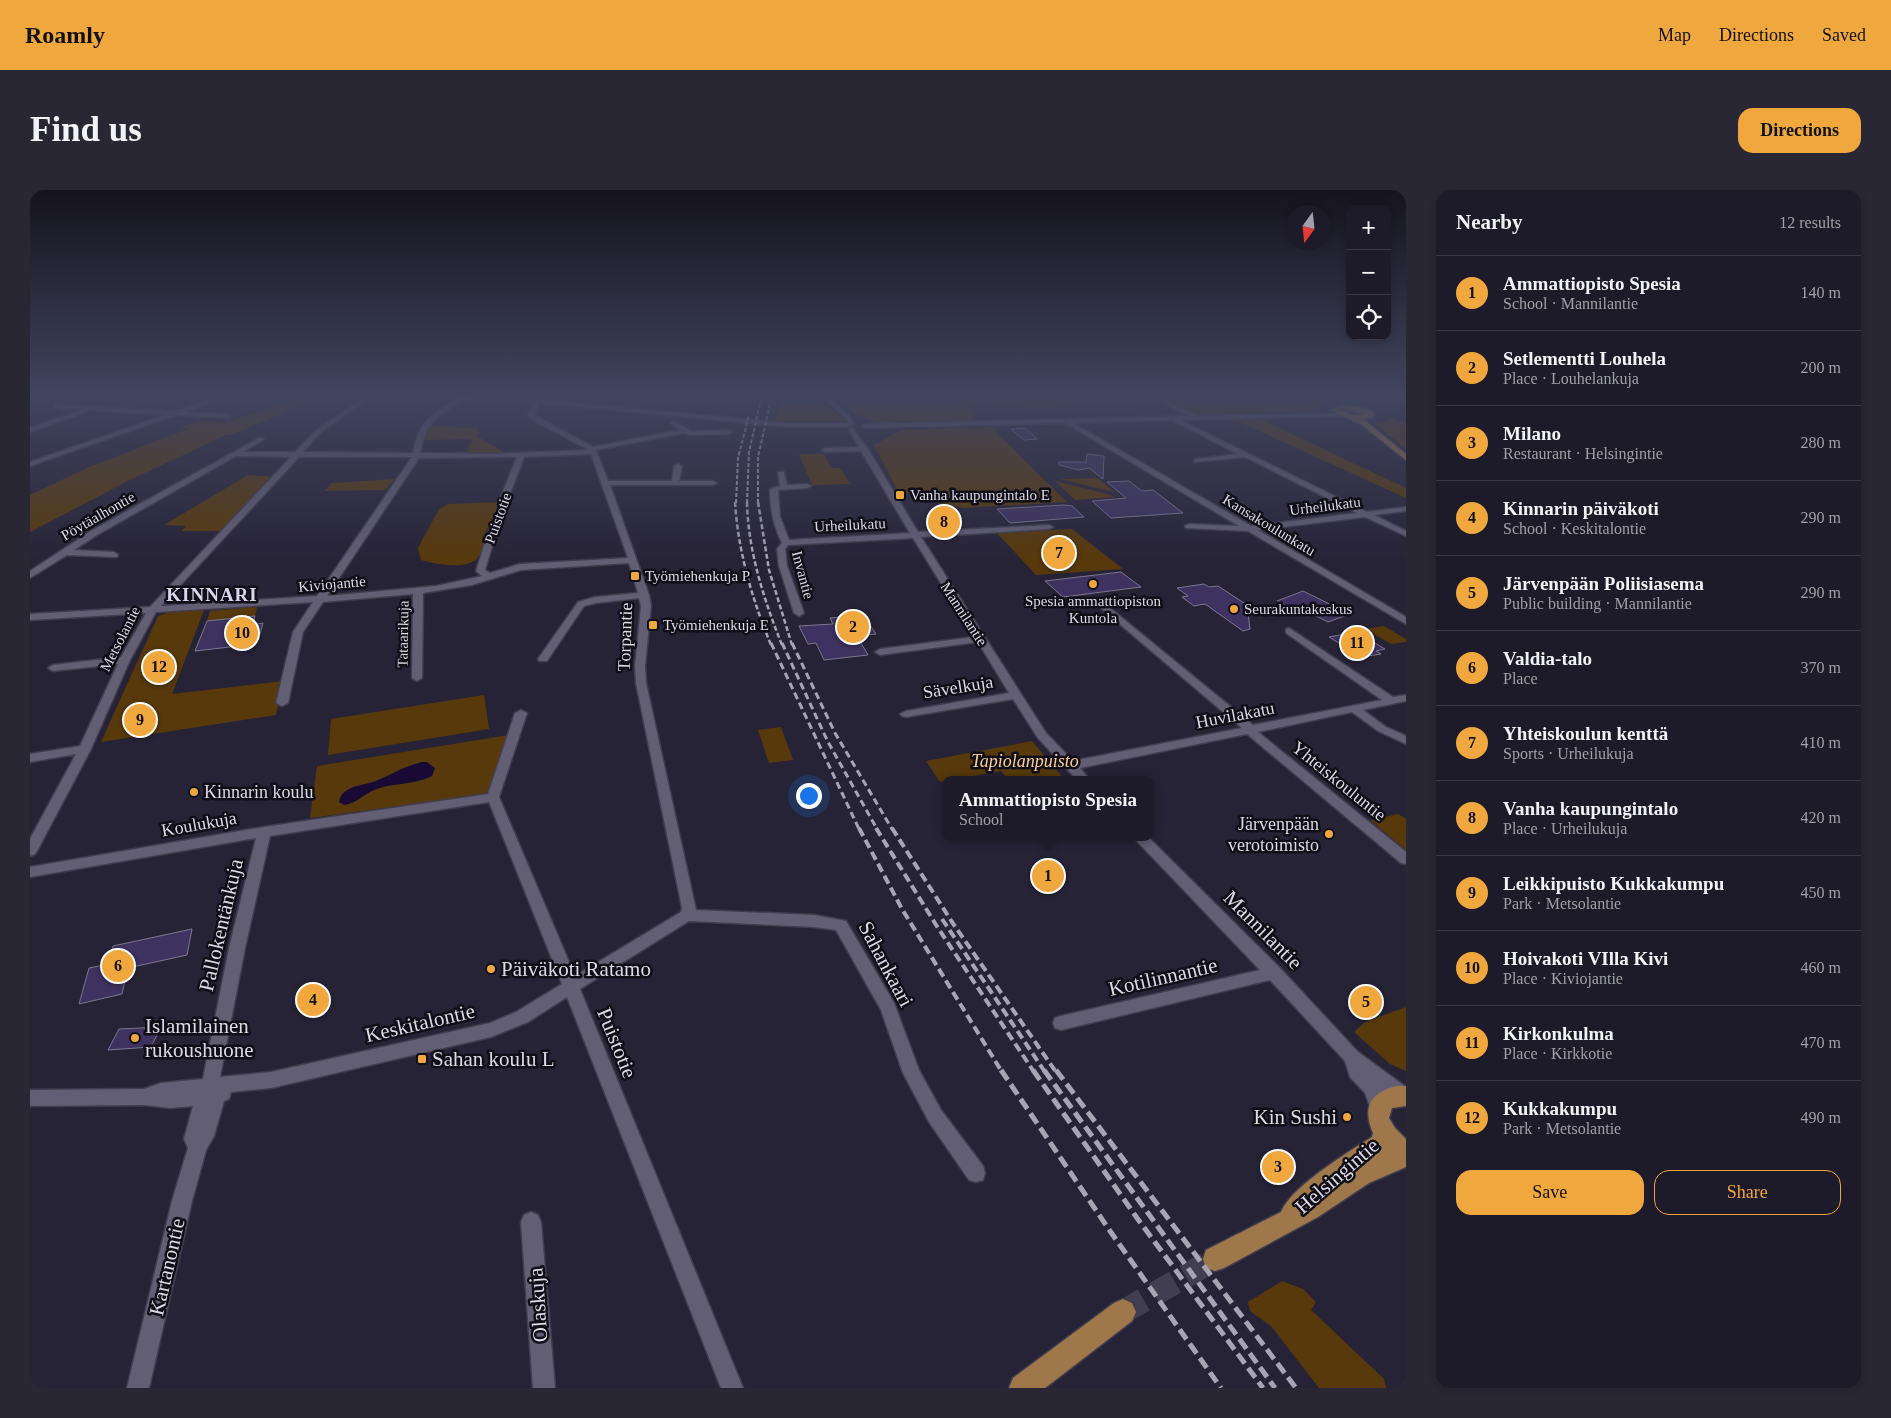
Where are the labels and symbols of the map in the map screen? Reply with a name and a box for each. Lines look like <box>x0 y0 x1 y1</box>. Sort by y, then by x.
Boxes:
north arrow <box>1286 205 1331 250</box>
place label: Vanha kaupungintalo E <box>910 487 1050 503</box>
street label: Pöytäalhontie <box>58 488 138 544</box>
marker: Vanha kaupungintalo E <box>894 489 906 501</box>
street label: Puistotie <box>482 490 515 545</box>
street label: Kansakoulunkatu <box>1220 491 1319 559</box>
street label: Urheilukatu <box>1288 494 1362 518</box>
pin: 8 <box>928 503 960 541</box>
street label: Urheilukatu <box>814 515 887 535</box>
pin: 7 <box>1043 534 1075 572</box>
street label: Invantie <box>789 549 817 601</box>
place label: Työmiehenkuja P <box>645 568 750 584</box>
marker: Työmiehenkuja P <box>629 570 641 582</box>
street label: Kiviojantie <box>298 573 367 595</box>
marker: Spesia ammattiopiston Kuntola <box>1087 578 1099 590</box>
street label: Mannilantie <box>938 579 991 649</box>
district label: KINNARI <box>166 584 258 605</box>
place label: Spesia ammattiopiston Kuntola <box>1025 593 1162 626</box>
street label: Tataarikuja <box>394 600 412 668</box>
place label: Seurakuntakeskus <box>1244 601 1352 617</box>
street label: Torpantie <box>614 602 636 672</box>
marker: Seurakuntakeskus <box>1228 603 1240 615</box>
street label: Metsolantie <box>97 604 143 674</box>
pin: 2 <box>837 608 869 646</box>
pin: 10 <box>226 614 258 652</box>
place label: Työmiehenkuja E <box>663 617 769 633</box>
marker: Työmiehenkuja E <box>647 619 659 631</box>
pin: 11 <box>1341 624 1373 662</box>
pin: 12 <box>143 648 175 686</box>
street label: Sävelkuja <box>921 672 995 702</box>
street label: Huvilakatu <box>1194 698 1276 732</box>
pin: 9 <box>124 701 156 739</box>
street label: Yhteiskouluntie <box>1288 737 1390 825</box>
park label: Tapiolanpuisto <box>971 751 1079 771</box>
place label: Kinnarin koulu <box>204 782 314 802</box>
your location <box>796 783 822 809</box>
marker: Kinnarin koulu <box>188 786 200 798</box>
street label: Koulukuja <box>160 808 238 840</box>
place label: Järvenpään verotoimisto <box>1228 814 1319 855</box>
marker: Järvenpään verotoimisto <box>1323 828 1335 840</box>
street label: Pallokentänkuja <box>194 856 248 994</box>
pin: 1 <box>1032 857 1064 895</box>
street label: Mannilantie <box>1219 886 1307 974</box>
street label: Sahankaari <box>854 917 919 1011</box>
pin: 6 <box>102 947 134 985</box>
street label: Kotilinnantie <box>1106 953 1220 1001</box>
place label: Päiväkoti Ratamo <box>501 957 651 981</box>
marker: Päiväkoti Ratamo <box>485 963 497 975</box>
pin: 4 <box>297 981 329 1019</box>
pin: 5 <box>1350 983 1382 1021</box>
street label: Keskitalontie <box>363 999 477 1047</box>
street label: Puistotie <box>592 1004 642 1082</box>
place label: Islamilainen rukoushuone <box>145 1014 254 1062</box>
marker: Islamilainen rukoushuone <box>129 1032 141 1044</box>
place label: Sahan koulu L <box>432 1047 554 1071</box>
marker: Sahan koulu L <box>416 1053 428 1065</box>
place label: Kin Sushi <box>1254 1105 1337 1129</box>
marker: Kin Sushi <box>1341 1111 1353 1123</box>
street label: Helsingintie <box>1290 1133 1384 1219</box>
pin: 3 <box>1262 1148 1294 1186</box>
street label: Kartanontie <box>144 1216 190 1318</box>
street label: Olaskuja <box>523 1266 553 1343</box>

